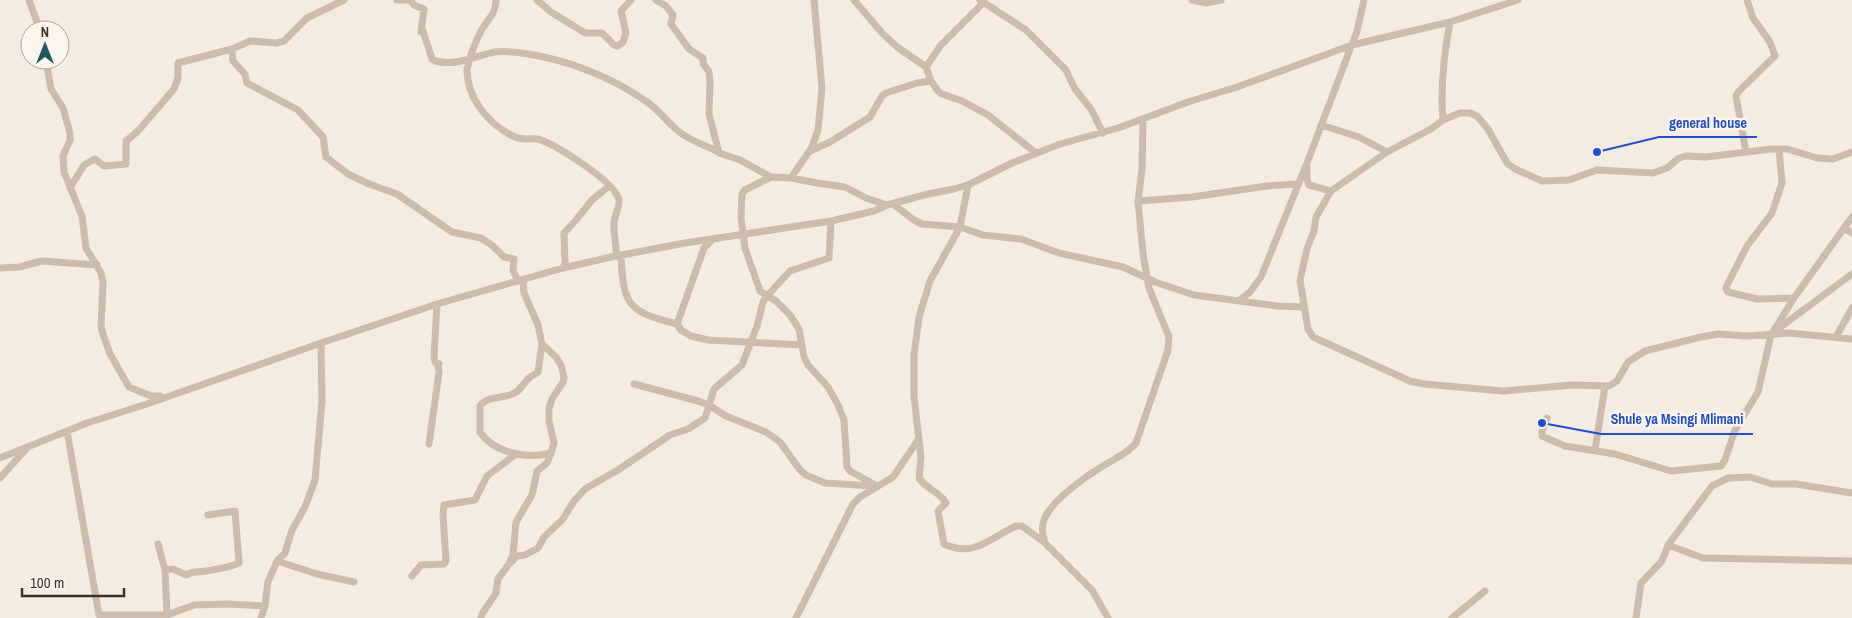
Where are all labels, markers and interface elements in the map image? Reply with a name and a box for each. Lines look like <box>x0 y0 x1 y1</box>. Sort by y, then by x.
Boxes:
north arrow <box>20 20 70 70</box>
text: N <box>41 23 49 41</box>
callout: general house <box>1659 108 1757 137</box>
text: general house <box>1669 114 1747 132</box>
callout: Shule ya Msingi Mlimani <box>1601 405 1753 434</box>
text: Shule ya Msingi Mlimani <box>1611 410 1743 428</box>
scale bar <box>22 566 125 598</box>
text: 100 m <box>30 572 64 593</box>

